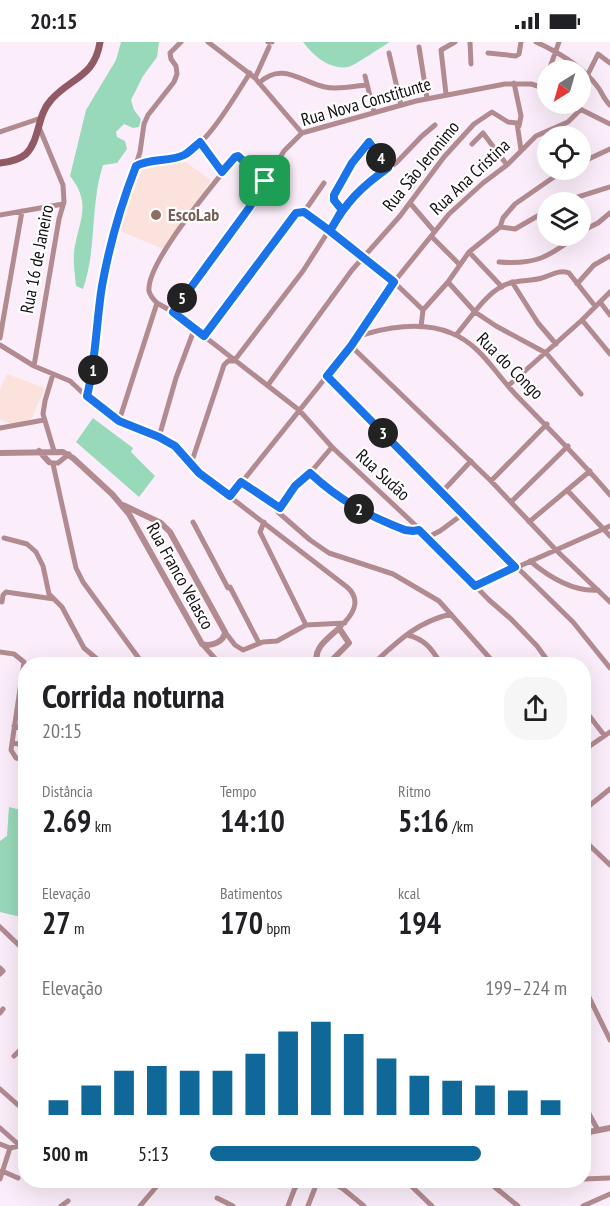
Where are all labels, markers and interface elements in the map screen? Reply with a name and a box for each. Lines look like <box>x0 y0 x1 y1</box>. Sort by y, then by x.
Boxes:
text: 20:15 <box>30 7 78 35</box>
north arrow <box>537 60 591 114</box>
map controls <box>537 60 591 246</box>
street label: Rua Nova Constitunte <box>298 72 433 131</box>
street label: Rua São Jeronimo <box>377 116 464 216</box>
button: locate <box>537 126 591 180</box>
street label: Rua Ana Cristina <box>425 134 515 220</box>
pin: 4 <box>366 143 396 173</box>
text: 4 <box>377 148 385 168</box>
pin <box>239 155 290 206</box>
icon: arrive <box>248 164 281 197</box>
button: layers <box>537 192 591 246</box>
street label: Rua 16 de Janeiro <box>15 202 58 315</box>
place label: EscoLab <box>168 203 219 226</box>
marker: EscoLab <box>149 208 163 222</box>
pin: 5 <box>167 283 197 313</box>
text: 5 <box>178 288 186 308</box>
street label: Rua do Congo <box>472 327 549 404</box>
pin: 1 <box>78 355 108 385</box>
text: 1 <box>89 360 97 380</box>
pin: 3 <box>368 418 398 448</box>
text: 3 <box>379 423 387 443</box>
street label: Rua Sudão <box>351 444 415 506</box>
pin: 2 <box>344 494 374 524</box>
text: 2 <box>355 499 363 519</box>
street label: Rua Franco Velasco <box>142 518 219 633</box>
text: Corrida noturna <box>42 674 225 717</box>
button: share <box>504 677 567 740</box>
text: 20:15 <box>42 718 82 744</box>
text: Distância <box>42 781 93 801</box>
text: Tempo <box>220 781 256 801</box>
text: Ritmo <box>398 781 431 801</box>
text: 2.69 <box>42 801 91 840</box>
text: 14:10 <box>220 801 285 840</box>
text: 5:16 <box>398 801 449 840</box>
text: km <box>91 816 111 836</box>
text: /km <box>449 816 473 836</box>
text: Elevação <box>42 883 91 903</box>
text: Batimentos <box>220 883 282 903</box>
text: kcal <box>398 883 420 903</box>
text: 27 <box>42 903 71 942</box>
text: 170 <box>220 903 263 942</box>
text: 194 <box>398 903 441 942</box>
text: m <box>71 918 85 938</box>
text: bpm <box>263 918 291 938</box>
text: Elevação <box>42 975 103 1001</box>
text: 199–224 m <box>485 975 567 1001</box>
text: 500 m <box>42 1141 88 1167</box>
text: 5:13 <box>138 1141 169 1167</box>

